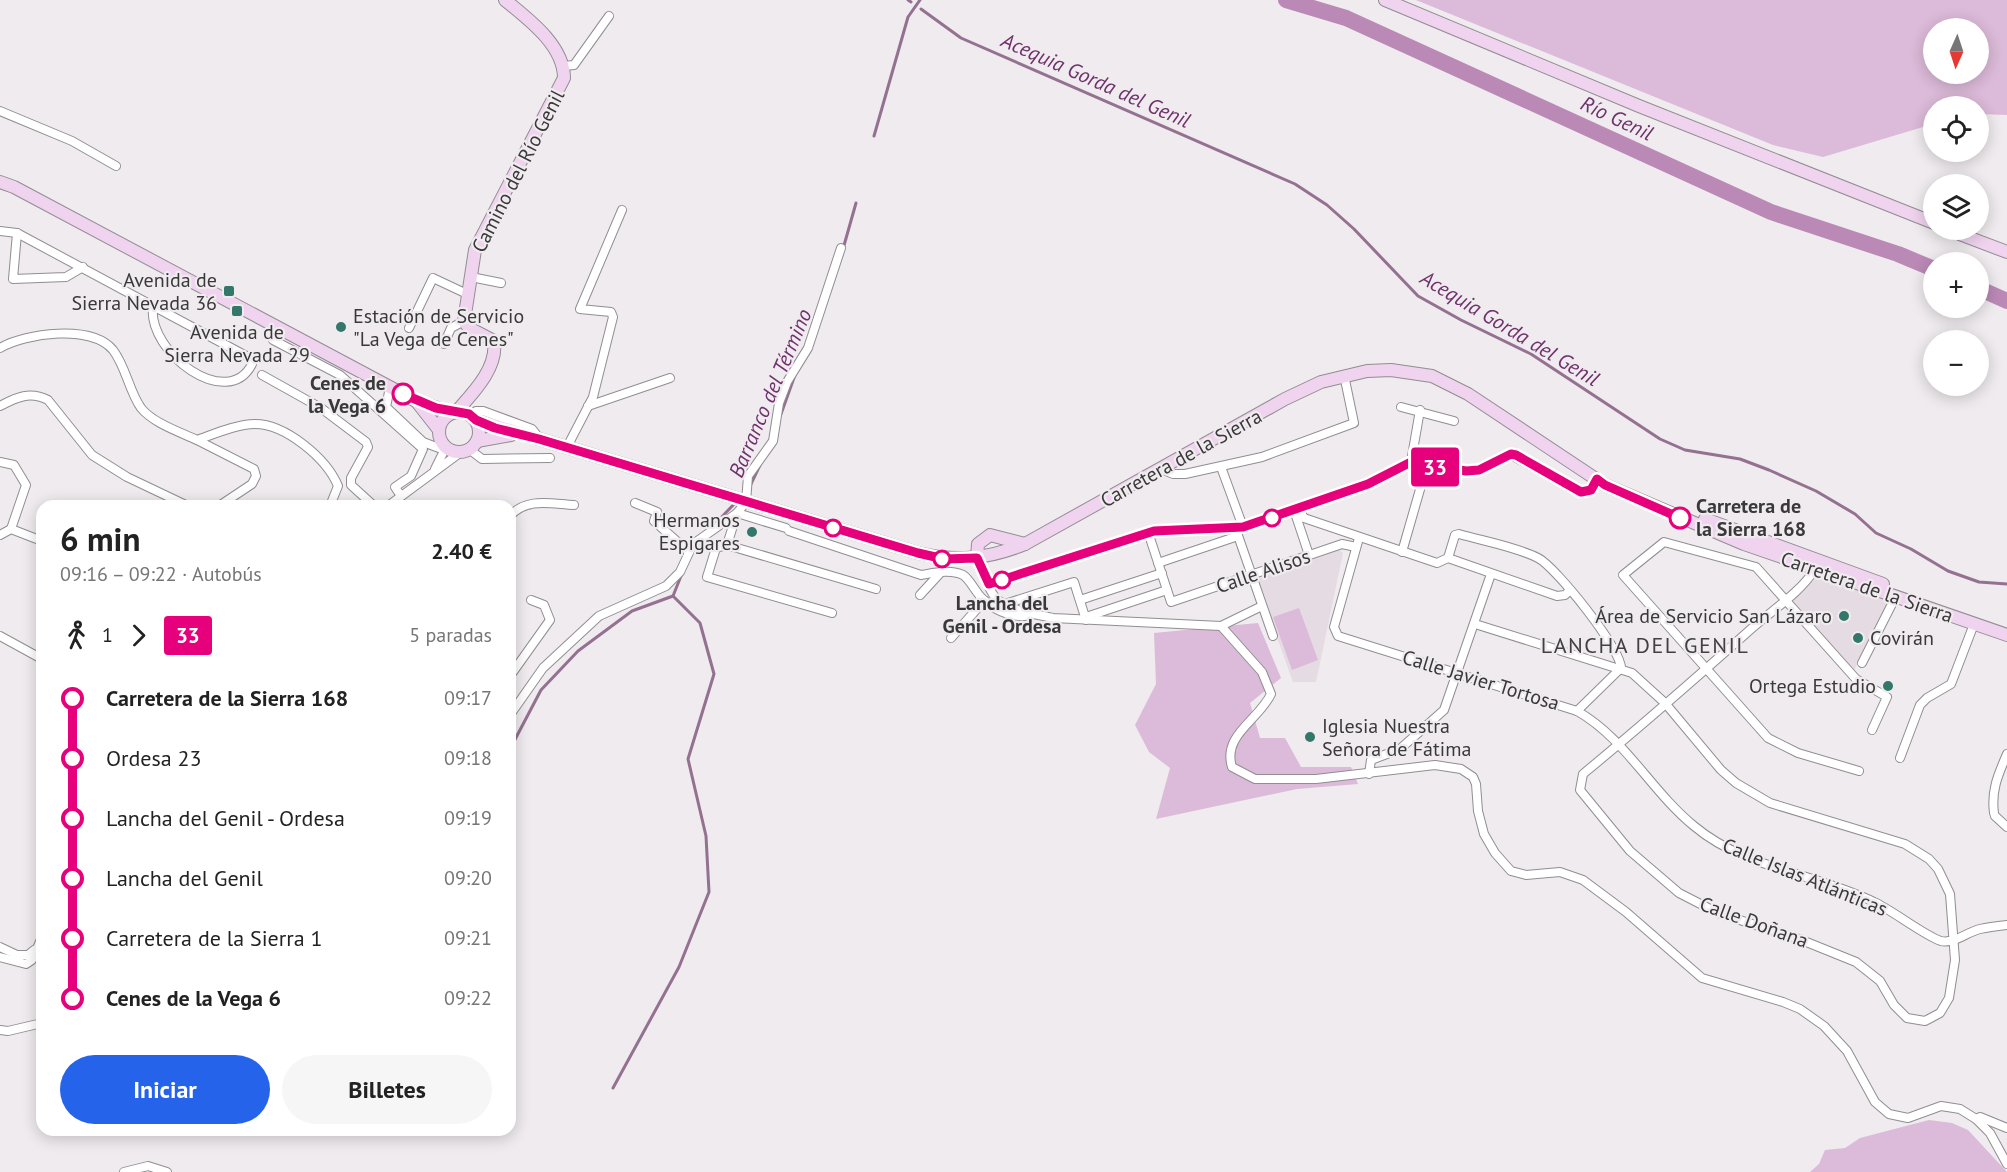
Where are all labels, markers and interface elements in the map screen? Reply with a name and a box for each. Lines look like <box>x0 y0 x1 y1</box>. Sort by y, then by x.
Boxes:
north arrow <box>1923 18 1989 84</box>
map controls <box>1923 18 1989 396</box>
water label: Acequia Gorda del Genil <box>996 26 1195 134</box>
street label: Camino del Río Genil <box>466 85 570 257</box>
water label: Río Genil <box>1576 89 1658 147</box>
button: locate <box>1923 96 1989 162</box>
button: layers <box>1923 174 1989 240</box>
button: + <box>1923 252 1989 318</box>
water label: Acequia Gorda del Genil <box>1415 263 1605 392</box>
place label: Avenida de Sierra Nevada 36 <box>71 267 217 316</box>
marker: Avenida de Sierra Nevada 36 <box>222 284 236 298</box>
place label: Estación de Servicio "La Vega de Cenes" <box>353 303 524 352</box>
marker: Avenida de Sierra Nevada 29 <box>230 304 244 318</box>
water label: Barranco del Término <box>722 305 818 481</box>
place label: Avenida de Sierra Nevada 29 <box>164 319 310 368</box>
marker: Estación de Servicio "La Vega de Cenes" <box>334 320 348 334</box>
button: − <box>1923 330 1989 396</box>
place label: Cenes de la Vega 6 <box>308 370 386 419</box>
marker: Cenes de la Vega 6 <box>392 383 414 405</box>
street label: Carretera de la Sierra <box>1096 403 1266 513</box>
line badge: 33 <box>1408 448 1462 486</box>
text: 33 <box>1423 454 1447 481</box>
place label: Carretera de la Sierra 168 <box>1696 493 1806 542</box>
place label: Hermanos Espigares <box>653 507 740 556</box>
marker: Carretera de la Sierra 168 <box>1669 507 1691 529</box>
unlabelled marker <box>1263 509 1281 527</box>
text: 6 min <box>60 517 141 560</box>
unlabelled marker <box>824 519 842 537</box>
marker: Hermanos Espigares <box>745 525 759 539</box>
text: 2.40 € <box>431 537 492 565</box>
street label: Calle Alisos <box>1212 543 1314 599</box>
street label: Carretera de la Sierra <box>1777 545 1957 629</box>
unlabelled marker <box>933 550 951 568</box>
text: 09:16 – 09:22 · Autobús <box>60 561 262 587</box>
marker: Lancha del Genil - Ordesa <box>993 571 1011 589</box>
place label: Lancha del Genil - Ordesa <box>943 590 1061 639</box>
place label: Área de Servicio San Lázaro <box>1595 603 1832 629</box>
marker: Área de Servicio San Lázaro <box>1837 609 1851 623</box>
icon: walk <box>60 619 93 652</box>
icon: forward <box>122 619 155 652</box>
text: 1 <box>102 622 113 648</box>
text: 33 <box>176 622 200 649</box>
text: 5 paradas <box>409 622 492 648</box>
place label: Covirán <box>1870 625 1934 651</box>
district label: LANCHA DEL GENIL <box>1541 631 1749 659</box>
marker: Covirán <box>1851 631 1865 645</box>
street label: Calle Javier Tortosa <box>1399 644 1563 716</box>
place label: Ortega Estudio <box>1749 673 1876 699</box>
marker: Ortega Estudio <box>1881 679 1895 693</box>
text: Carretera de la Sierra 168 <box>106 684 348 712</box>
text: 09:17 <box>444 685 492 711</box>
place label: Iglesia Nuestra Señora de Fátima <box>1322 713 1471 762</box>
marker: Iglesia Nuestra Señora de Fátima <box>1303 730 1317 744</box>
text: Ordesa 23 <box>106 744 202 772</box>
text: 09:18 <box>444 745 492 771</box>
text: Lancha del Genil - Ordesa <box>106 804 345 832</box>
text: 09:19 <box>444 805 492 831</box>
street label: Calle Islas Atlánticas <box>1719 832 1891 922</box>
text: Lancha del Genil <box>106 864 263 892</box>
text: 09:20 <box>444 865 492 891</box>
street label: Calle Doñana <box>1696 890 1812 954</box>
text: Carretera de la Sierra 1 <box>106 924 322 952</box>
text: 09:21 <box>444 925 492 951</box>
text: Cenes de la Vega 6 <box>106 984 281 1012</box>
text: 09:22 <box>444 985 492 1011</box>
button: Iniciar <box>60 1055 270 1124</box>
button: Billetes <box>282 1055 492 1124</box>

